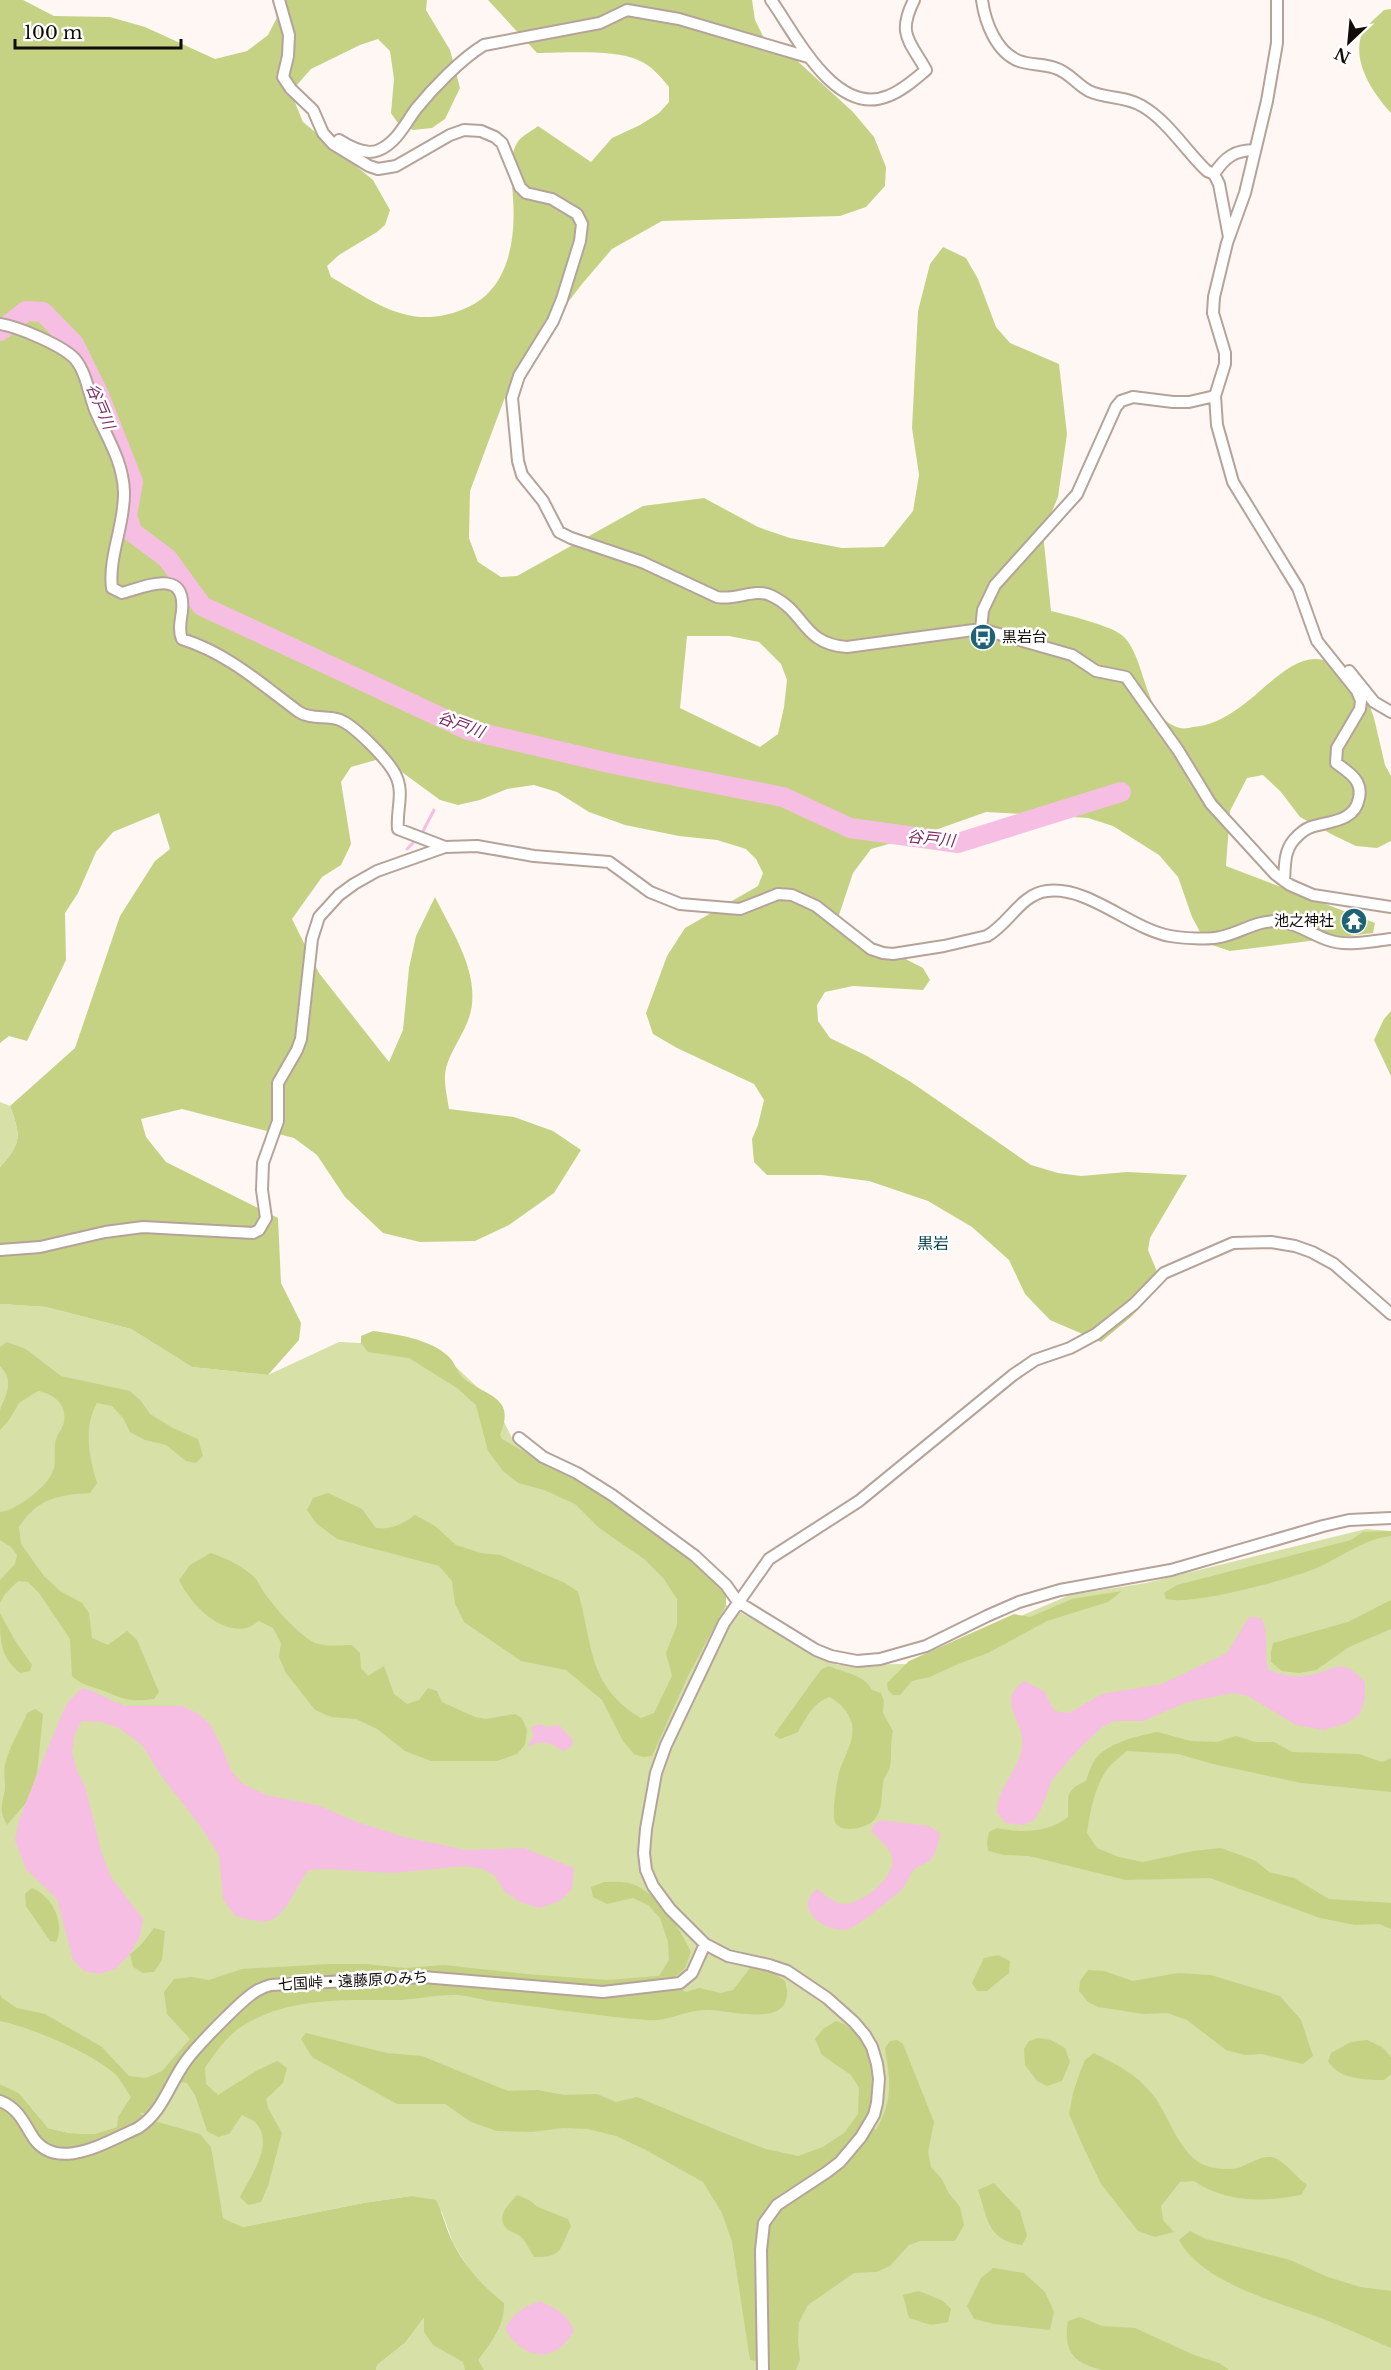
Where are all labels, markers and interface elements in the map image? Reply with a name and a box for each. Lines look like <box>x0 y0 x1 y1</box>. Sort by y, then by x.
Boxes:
scale bar <box>15 12 182 50</box>
north arrow <box>1319 12 1379 72</box>
text: 100 m <box>24 22 82 44</box>
text: N <box>1331 43 1354 68</box>
water label: 谷戸川 <box>82 380 120 434</box>
bus stop icon: 黒岩台 <box>968 622 998 652</box>
place label: 黒岩台 <box>1002 627 1047 646</box>
water label: 谷戸川 <box>435 706 489 742</box>
water label: 谷戸川 <box>906 826 958 851</box>
temple icon: 池之神社 <box>1339 906 1369 936</box>
place label: 池之神社 <box>1274 911 1334 930</box>
district label: 黒岩 <box>917 1233 949 1253</box>
street label: 七国峠・遠藤原のみち <box>278 1967 428 1994</box>

